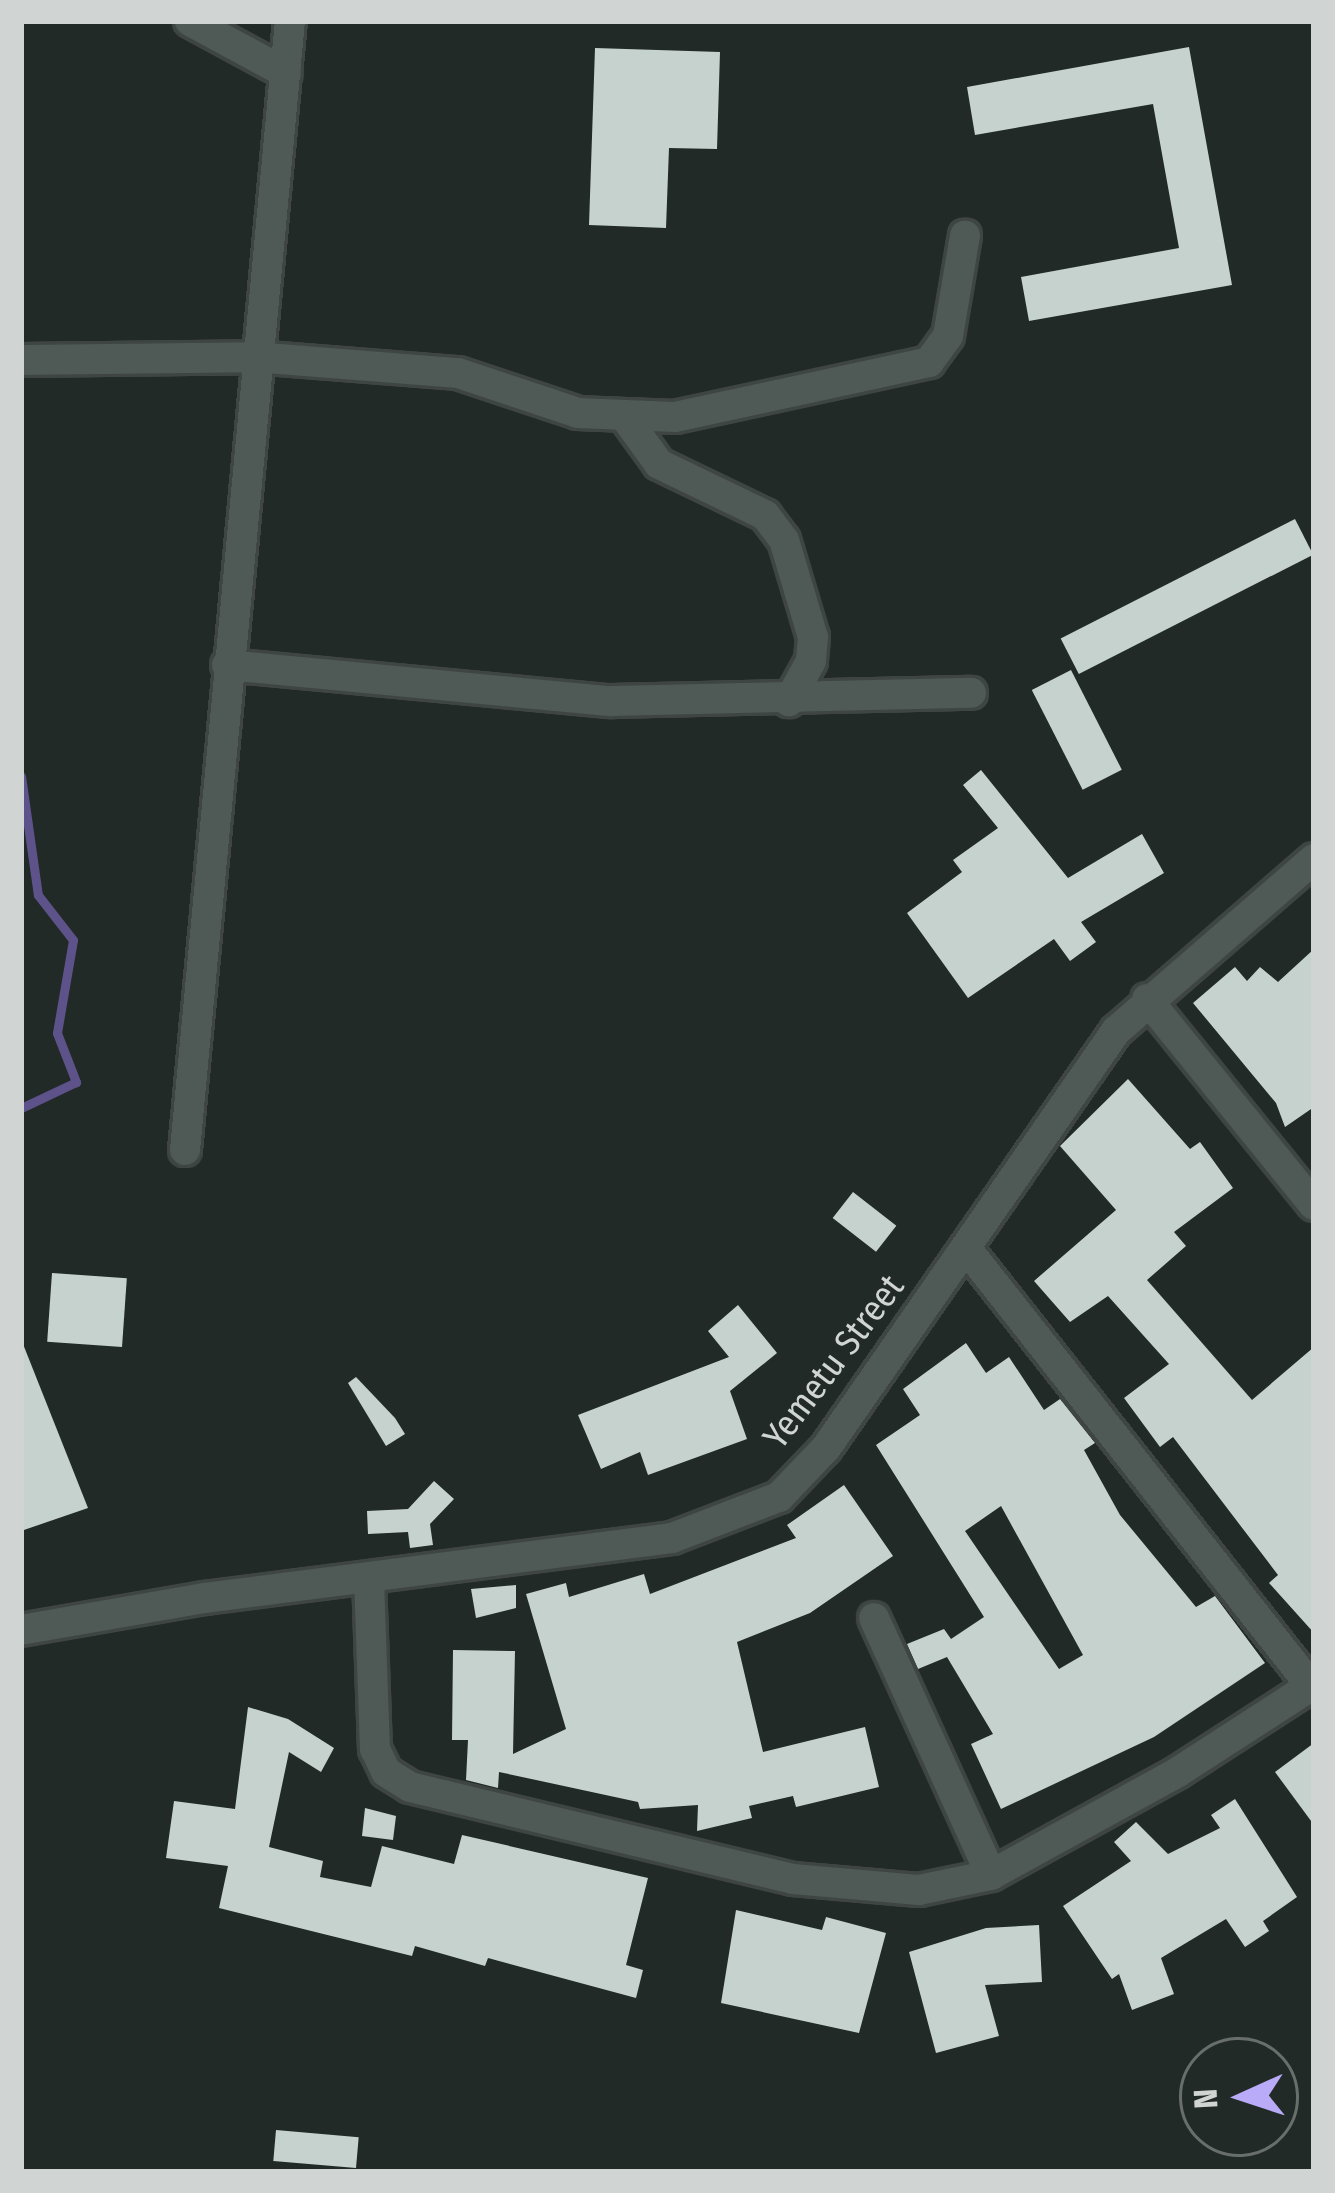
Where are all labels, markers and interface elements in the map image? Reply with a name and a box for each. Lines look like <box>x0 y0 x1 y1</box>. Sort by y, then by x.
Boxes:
street label: Yemetu Street <box>755 1266 913 1458</box>
north arrow <box>1179 2037 1299 2157</box>
text: N <box>1186 2088 1227 2110</box>

